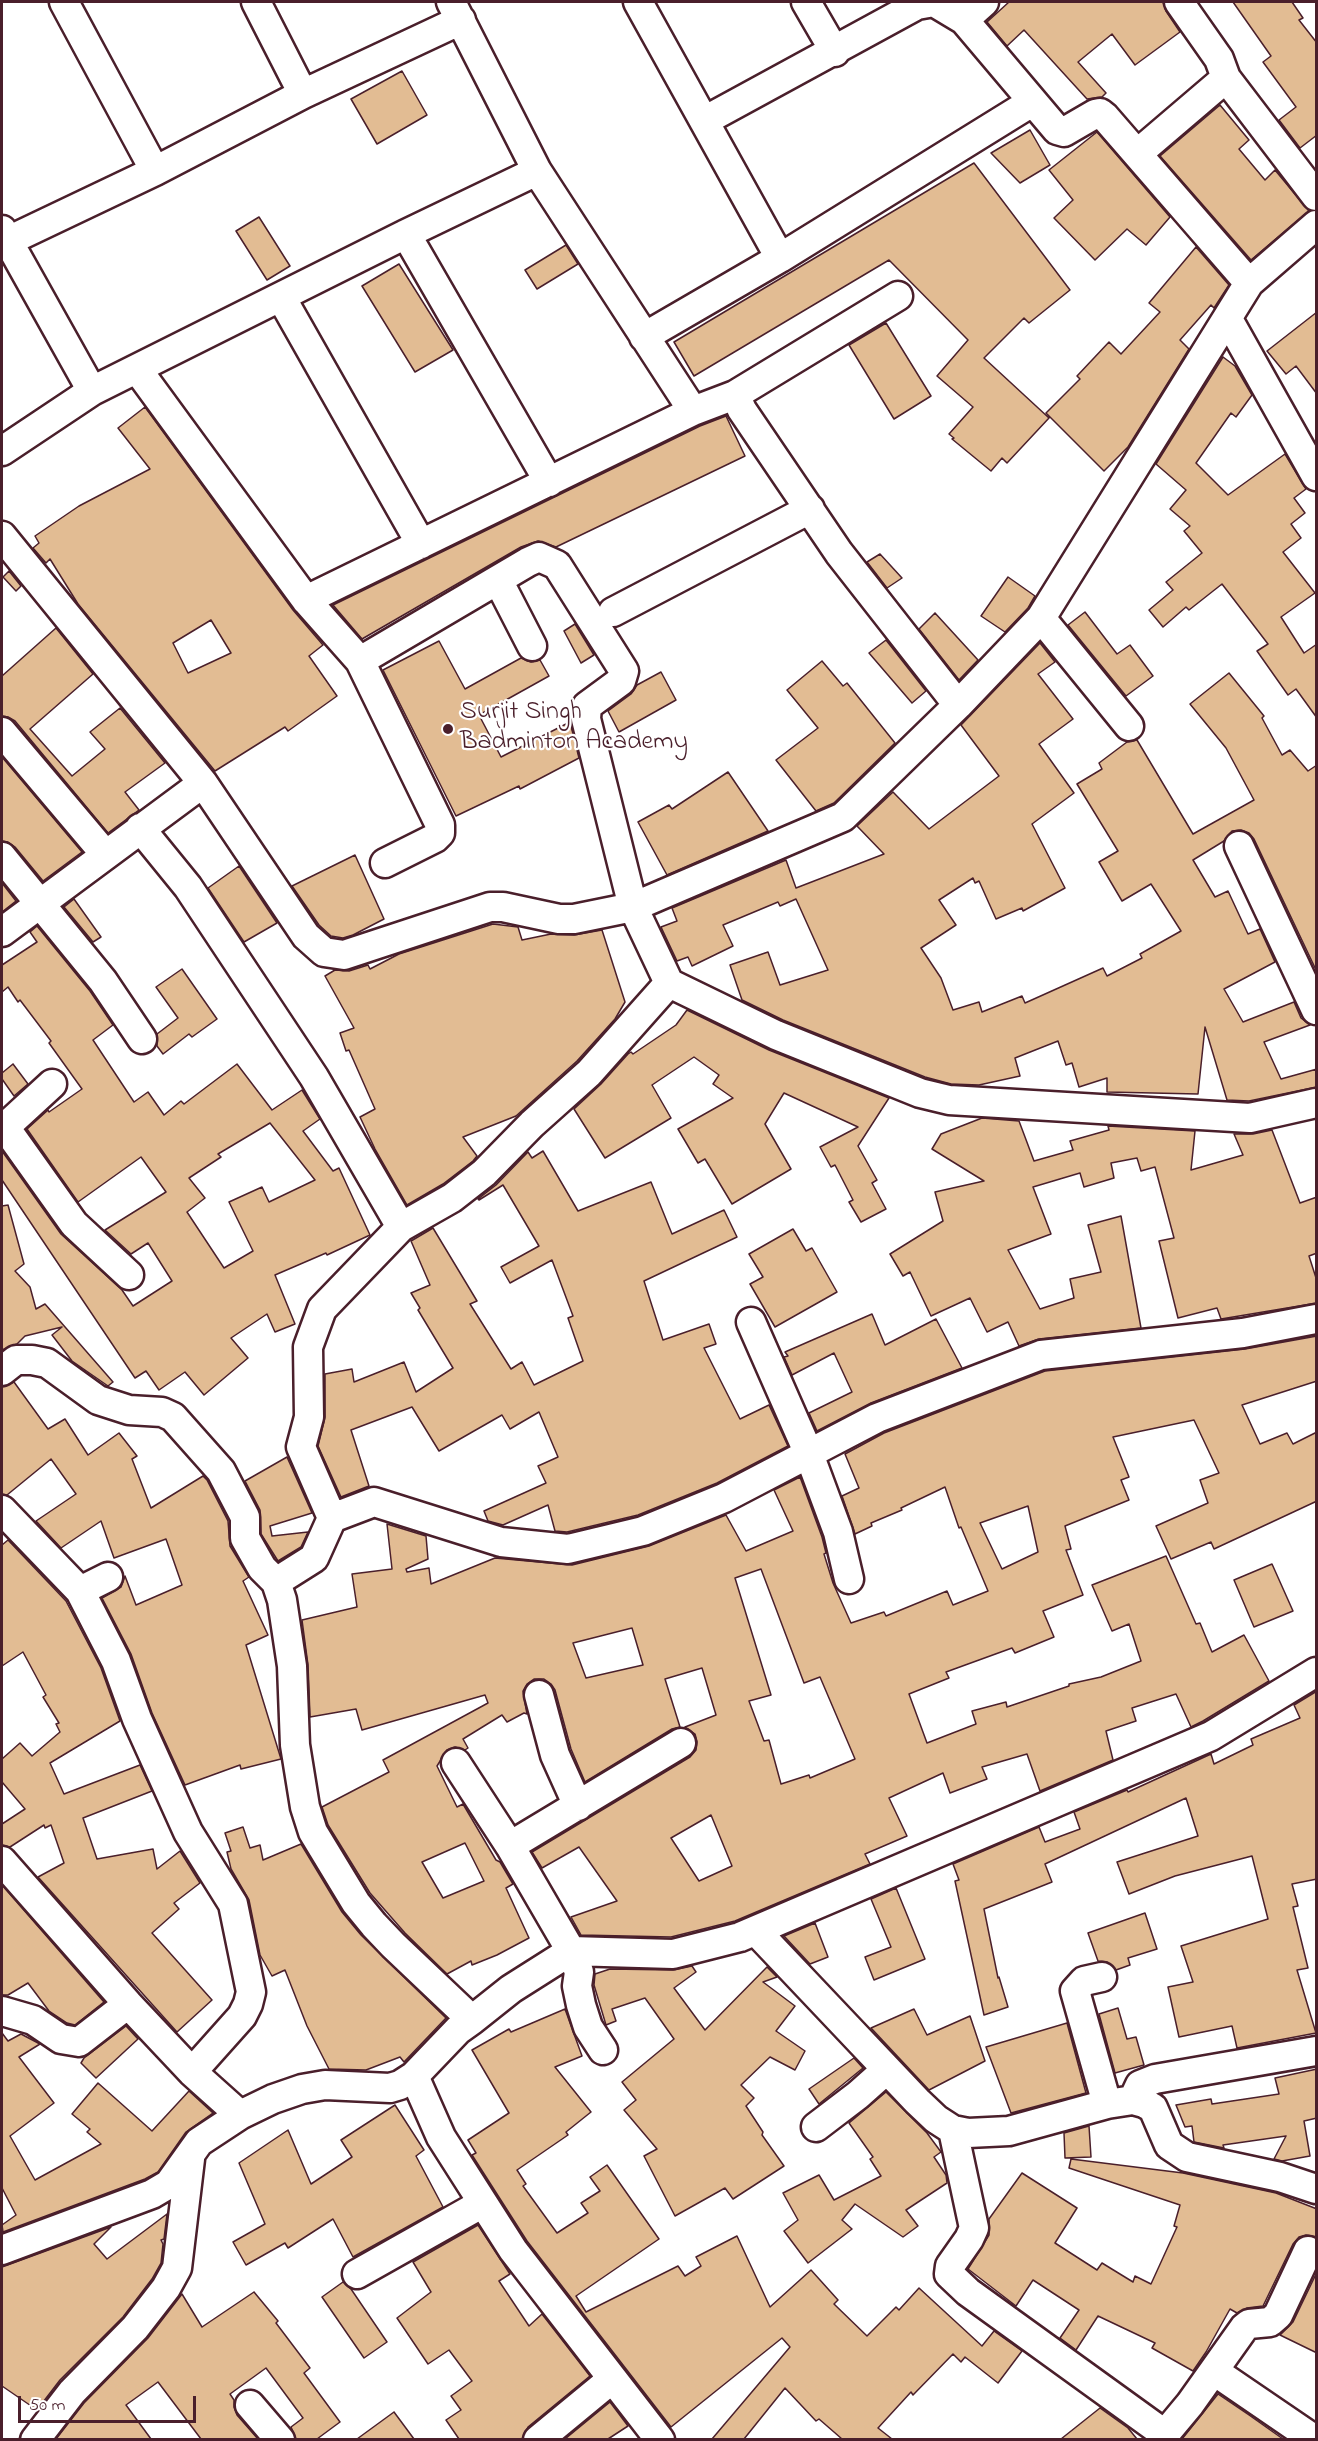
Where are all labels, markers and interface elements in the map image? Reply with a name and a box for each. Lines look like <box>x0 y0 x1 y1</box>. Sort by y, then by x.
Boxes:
place label: Surjit Singh Badminton Academy <box>460 698 688 760</box>
marker: Surjit Singh Badminton Academy <box>441 722 455 736</box>
scale bar <box>21 2384 200 2422</box>
text: 50 m <box>29 2393 66 2419</box>

